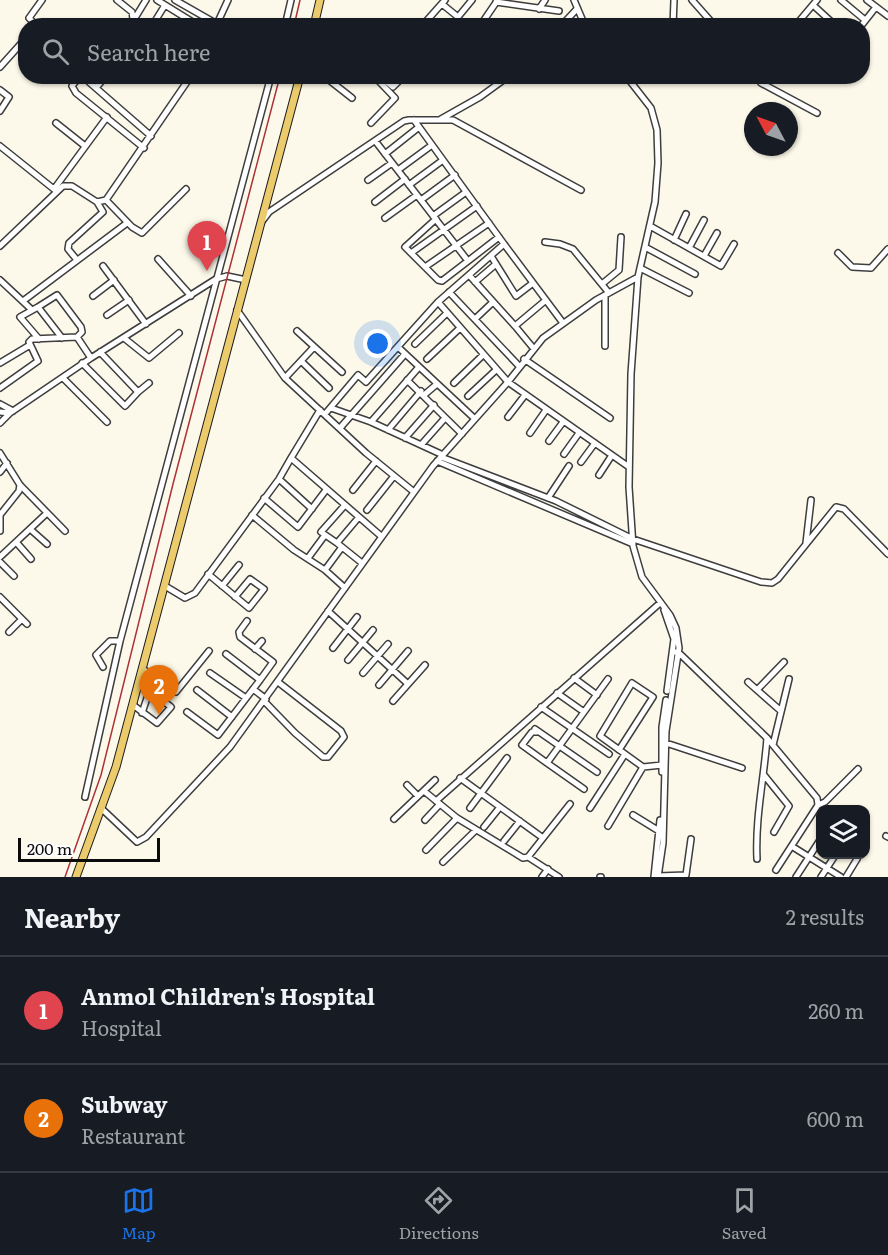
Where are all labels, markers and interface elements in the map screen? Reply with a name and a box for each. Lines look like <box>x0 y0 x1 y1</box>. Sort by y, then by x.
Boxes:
search box <box>18 18 870 84</box>
icon: search <box>39 35 72 68</box>
text: Search here <box>87 35 210 68</box>
north arrow <box>744 102 798 156</box>
pin: 1 <box>188 222 226 271</box>
your location <box>363 329 392 358</box>
pin: 2 <box>140 666 178 715</box>
map controls <box>816 805 870 859</box>
button: layers <box>816 805 870 859</box>
scale bar <box>18 835 160 862</box>
text: 200 m <box>27 836 72 860</box>
text: Nearby <box>24 897 120 936</box>
text: 2 results <box>786 901 864 931</box>
text: Anmol Children's Hospital <box>81 979 375 1012</box>
text: 1 <box>39 995 48 1025</box>
text: 260 m <box>808 995 864 1025</box>
text: Hospital <box>81 1012 162 1042</box>
text: Subway <box>81 1087 167 1120</box>
text: 2 <box>38 1103 49 1133</box>
text: 600 m <box>807 1103 864 1133</box>
text: Restaurant <box>81 1120 185 1150</box>
tab: Map <box>122 1184 156 1244</box>
tab: Directions <box>399 1184 479 1244</box>
tab: Saved <box>722 1184 766 1244</box>

